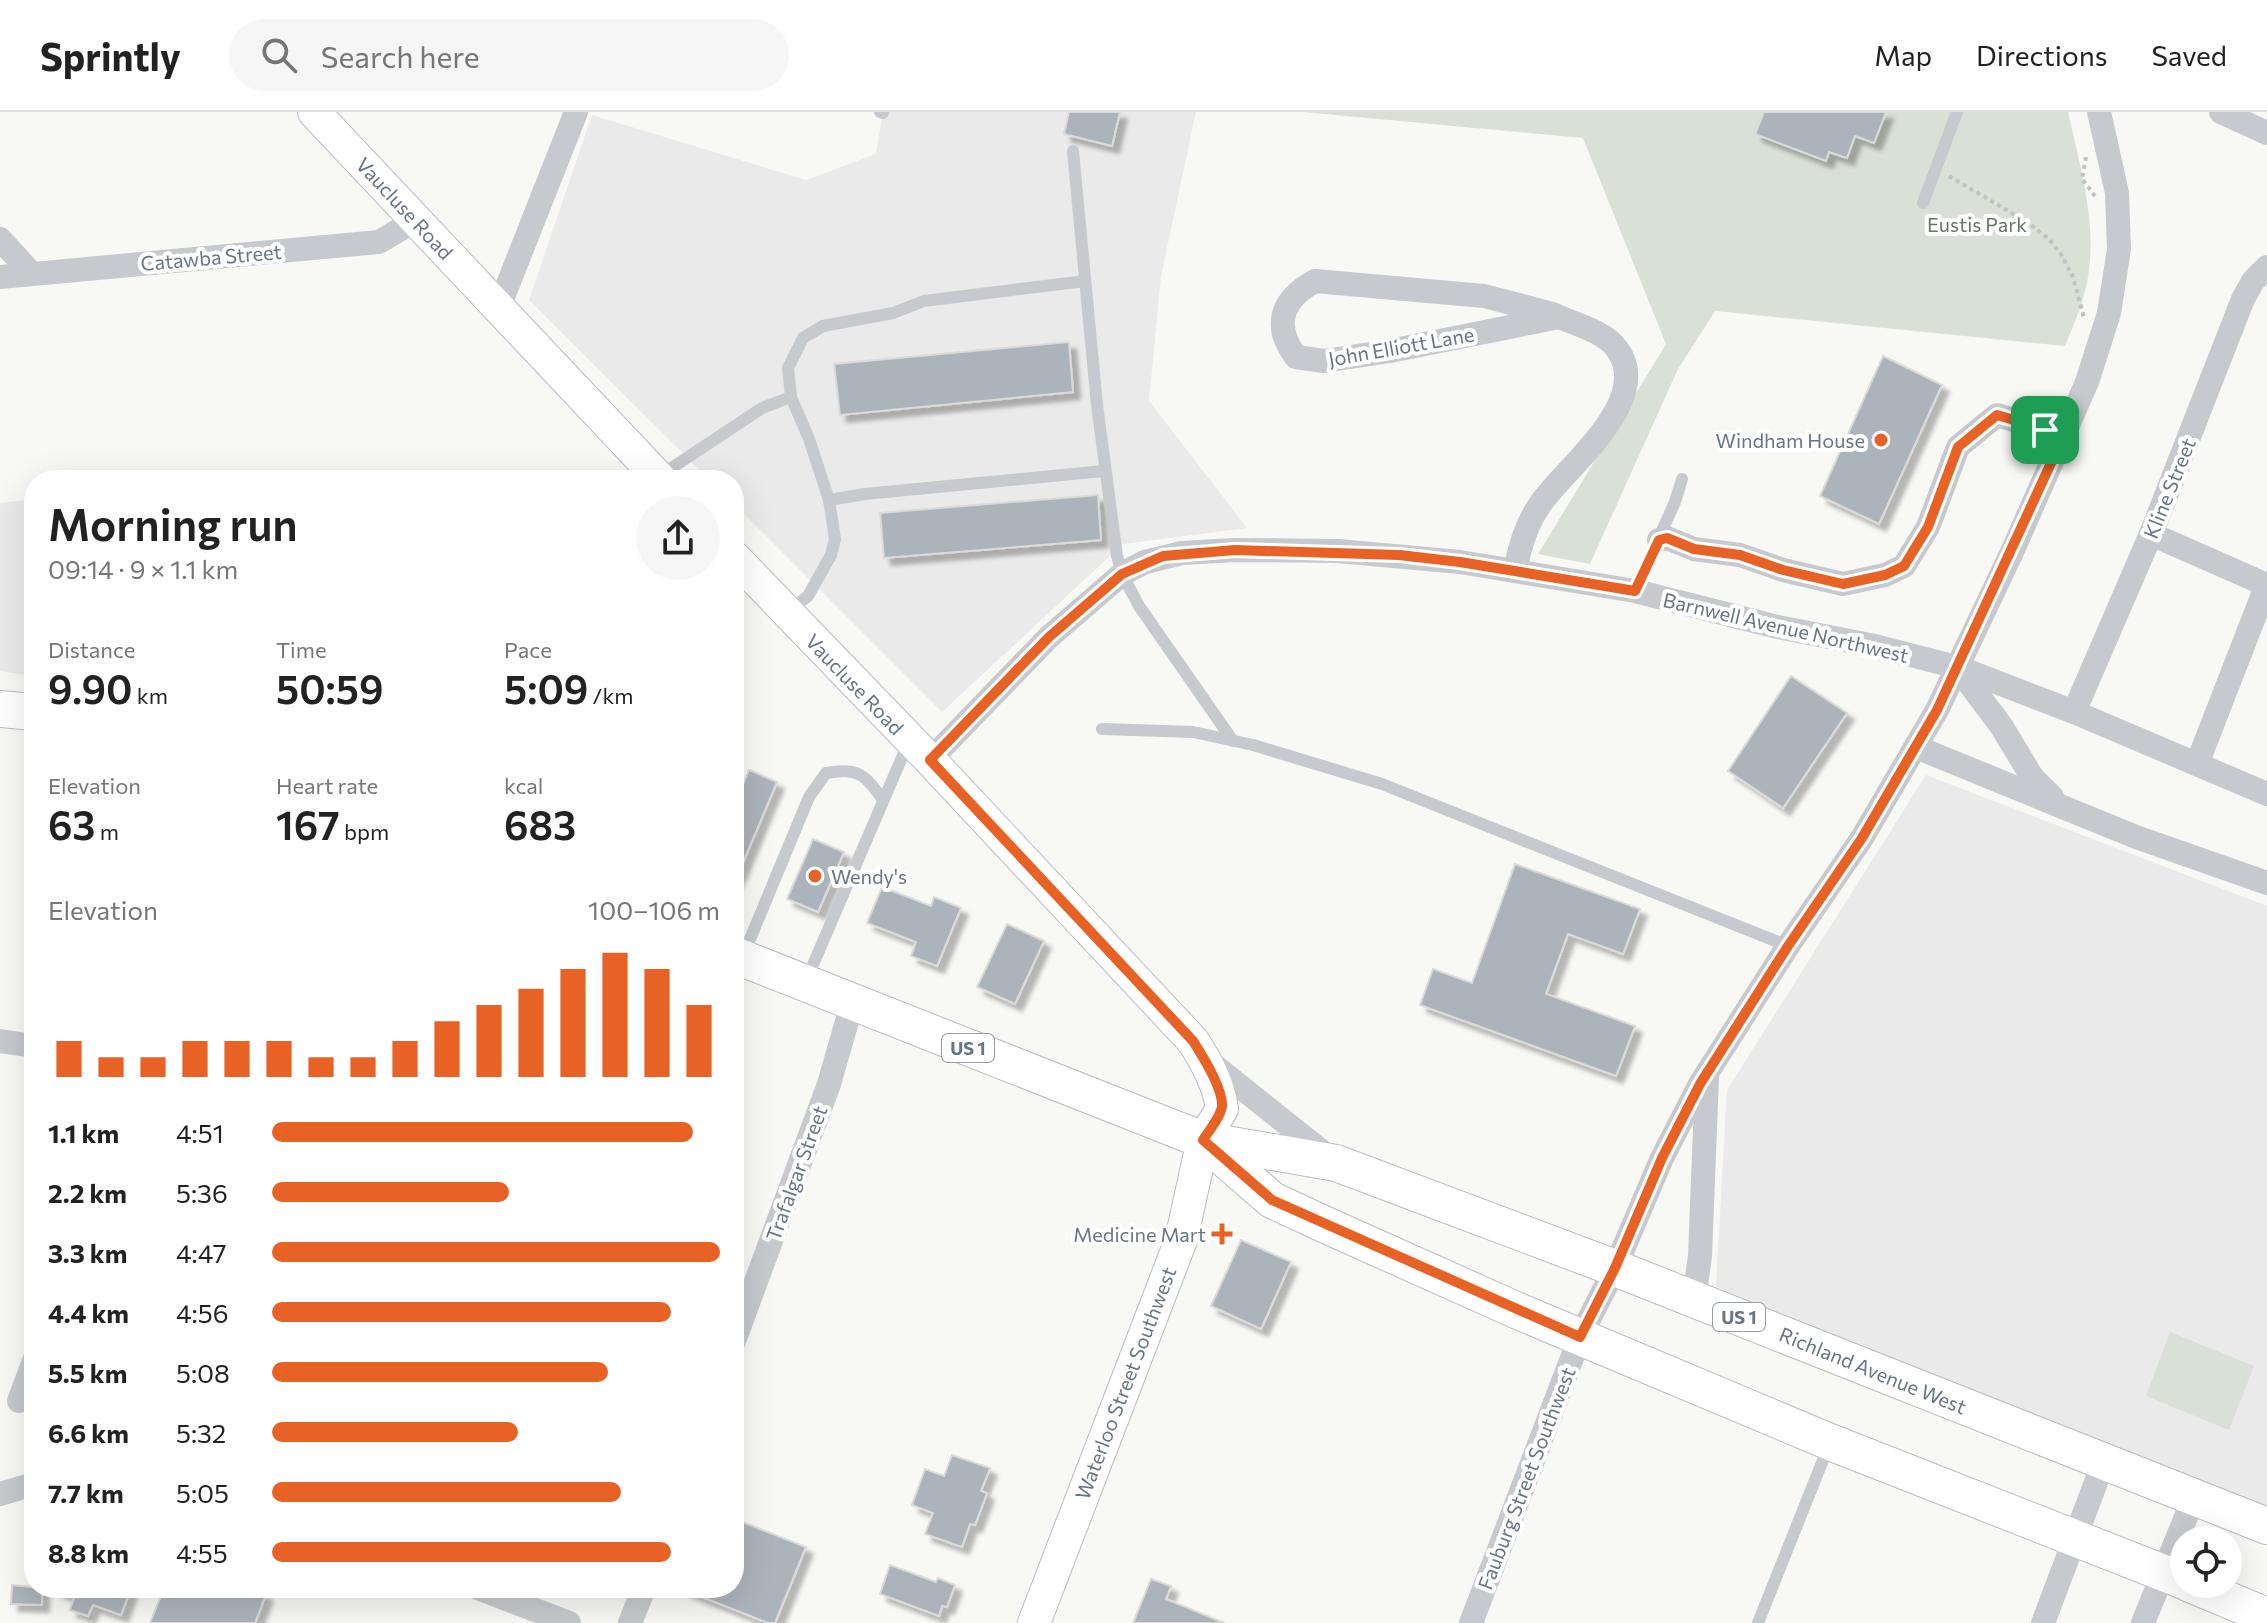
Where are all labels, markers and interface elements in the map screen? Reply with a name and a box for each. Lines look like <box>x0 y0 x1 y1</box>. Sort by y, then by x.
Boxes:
search box <box>229 19 789 91</box>
text: Sprintly <box>40 32 181 79</box>
icon: search <box>257 33 301 77</box>
text: Search here <box>321 37 480 74</box>
text: Map <box>1874 38 1932 72</box>
text: Directions <box>1976 38 2107 72</box>
text: Saved <box>2151 38 2227 72</box>
street label: Vaucluse Road <box>352 152 458 264</box>
park label: Eustis Park <box>1927 212 2027 236</box>
street label: Catawba Street <box>140 239 282 275</box>
street label: John Elliott Lane <box>1326 321 1476 371</box>
pin <box>2011 396 2079 464</box>
icon: arrive <box>2023 408 2067 452</box>
place label: Windham House <box>1715 428 1865 452</box>
marker: Windham House <box>1872 431 1890 449</box>
street label: Kline Street <box>2138 434 2200 542</box>
text: Morning run <box>48 496 298 550</box>
button: share <box>636 496 720 580</box>
text: 09:14 · 9 × 1.1 km <box>48 553 238 584</box>
street label: Barnwell Avenue Northwest <box>1661 587 1911 667</box>
street label: Vaucluse Road <box>801 629 909 739</box>
text: Distance <box>48 636 135 663</box>
text: Time <box>276 636 327 663</box>
text: Pace <box>504 636 552 663</box>
text: 9.90 <box>48 663 133 712</box>
text: 50:59 <box>276 663 384 712</box>
text: 5:09 <box>504 663 588 712</box>
text: km <box>133 682 168 709</box>
text: /km <box>588 682 634 709</box>
text: Elevation <box>48 772 141 799</box>
text: Heart rate <box>276 772 378 799</box>
text: kcal <box>504 772 543 799</box>
text: 63 <box>48 799 95 848</box>
text: 167 <box>276 799 340 848</box>
text: 683 <box>504 799 576 848</box>
text: m <box>95 818 119 845</box>
text: bpm <box>340 818 389 845</box>
place label: Wendy's <box>831 864 907 888</box>
marker: Wendy's <box>806 867 824 885</box>
text: Elevation <box>48 894 158 925</box>
text: 100–106 m <box>588 894 720 925</box>
road number: US 1 <box>942 1034 994 1062</box>
street label: Trafalgar Street <box>760 1102 832 1244</box>
text: 1.1 km <box>48 1117 119 1148</box>
text: 4:51 <box>176 1117 224 1148</box>
text: 2.2 km <box>48 1177 127 1208</box>
text: 5:36 <box>176 1177 228 1208</box>
place label: Medicine Mart <box>1073 1222 1206 1246</box>
marker: Medicine Mart <box>1213 1225 1231 1243</box>
text: 3.3 km <box>48 1237 127 1268</box>
text: 4:47 <box>176 1237 227 1268</box>
street label: Waterloo Street Southwest <box>1069 1263 1181 1503</box>
text: 4.4 km <box>48 1297 129 1328</box>
text: 4:56 <box>176 1297 228 1328</box>
road number: US 1 <box>1713 1303 1765 1331</box>
street label: Richland Avenue West <box>1776 1321 1970 1419</box>
text: 5.5 km <box>48 1357 127 1388</box>
text: 5:08 <box>176 1357 230 1388</box>
street label: Fauburg Street Southwest <box>1472 1363 1580 1593</box>
text: 6.6 km <box>48 1417 129 1448</box>
text: 5:32 <box>176 1417 226 1448</box>
text: 7.7 km <box>48 1477 124 1508</box>
text: 5:05 <box>176 1477 229 1508</box>
map controls <box>2170 1526 2242 1598</box>
button: locate <box>2170 1526 2242 1598</box>
text: 8.8 km <box>48 1537 129 1568</box>
text: 4:55 <box>176 1537 228 1568</box>

